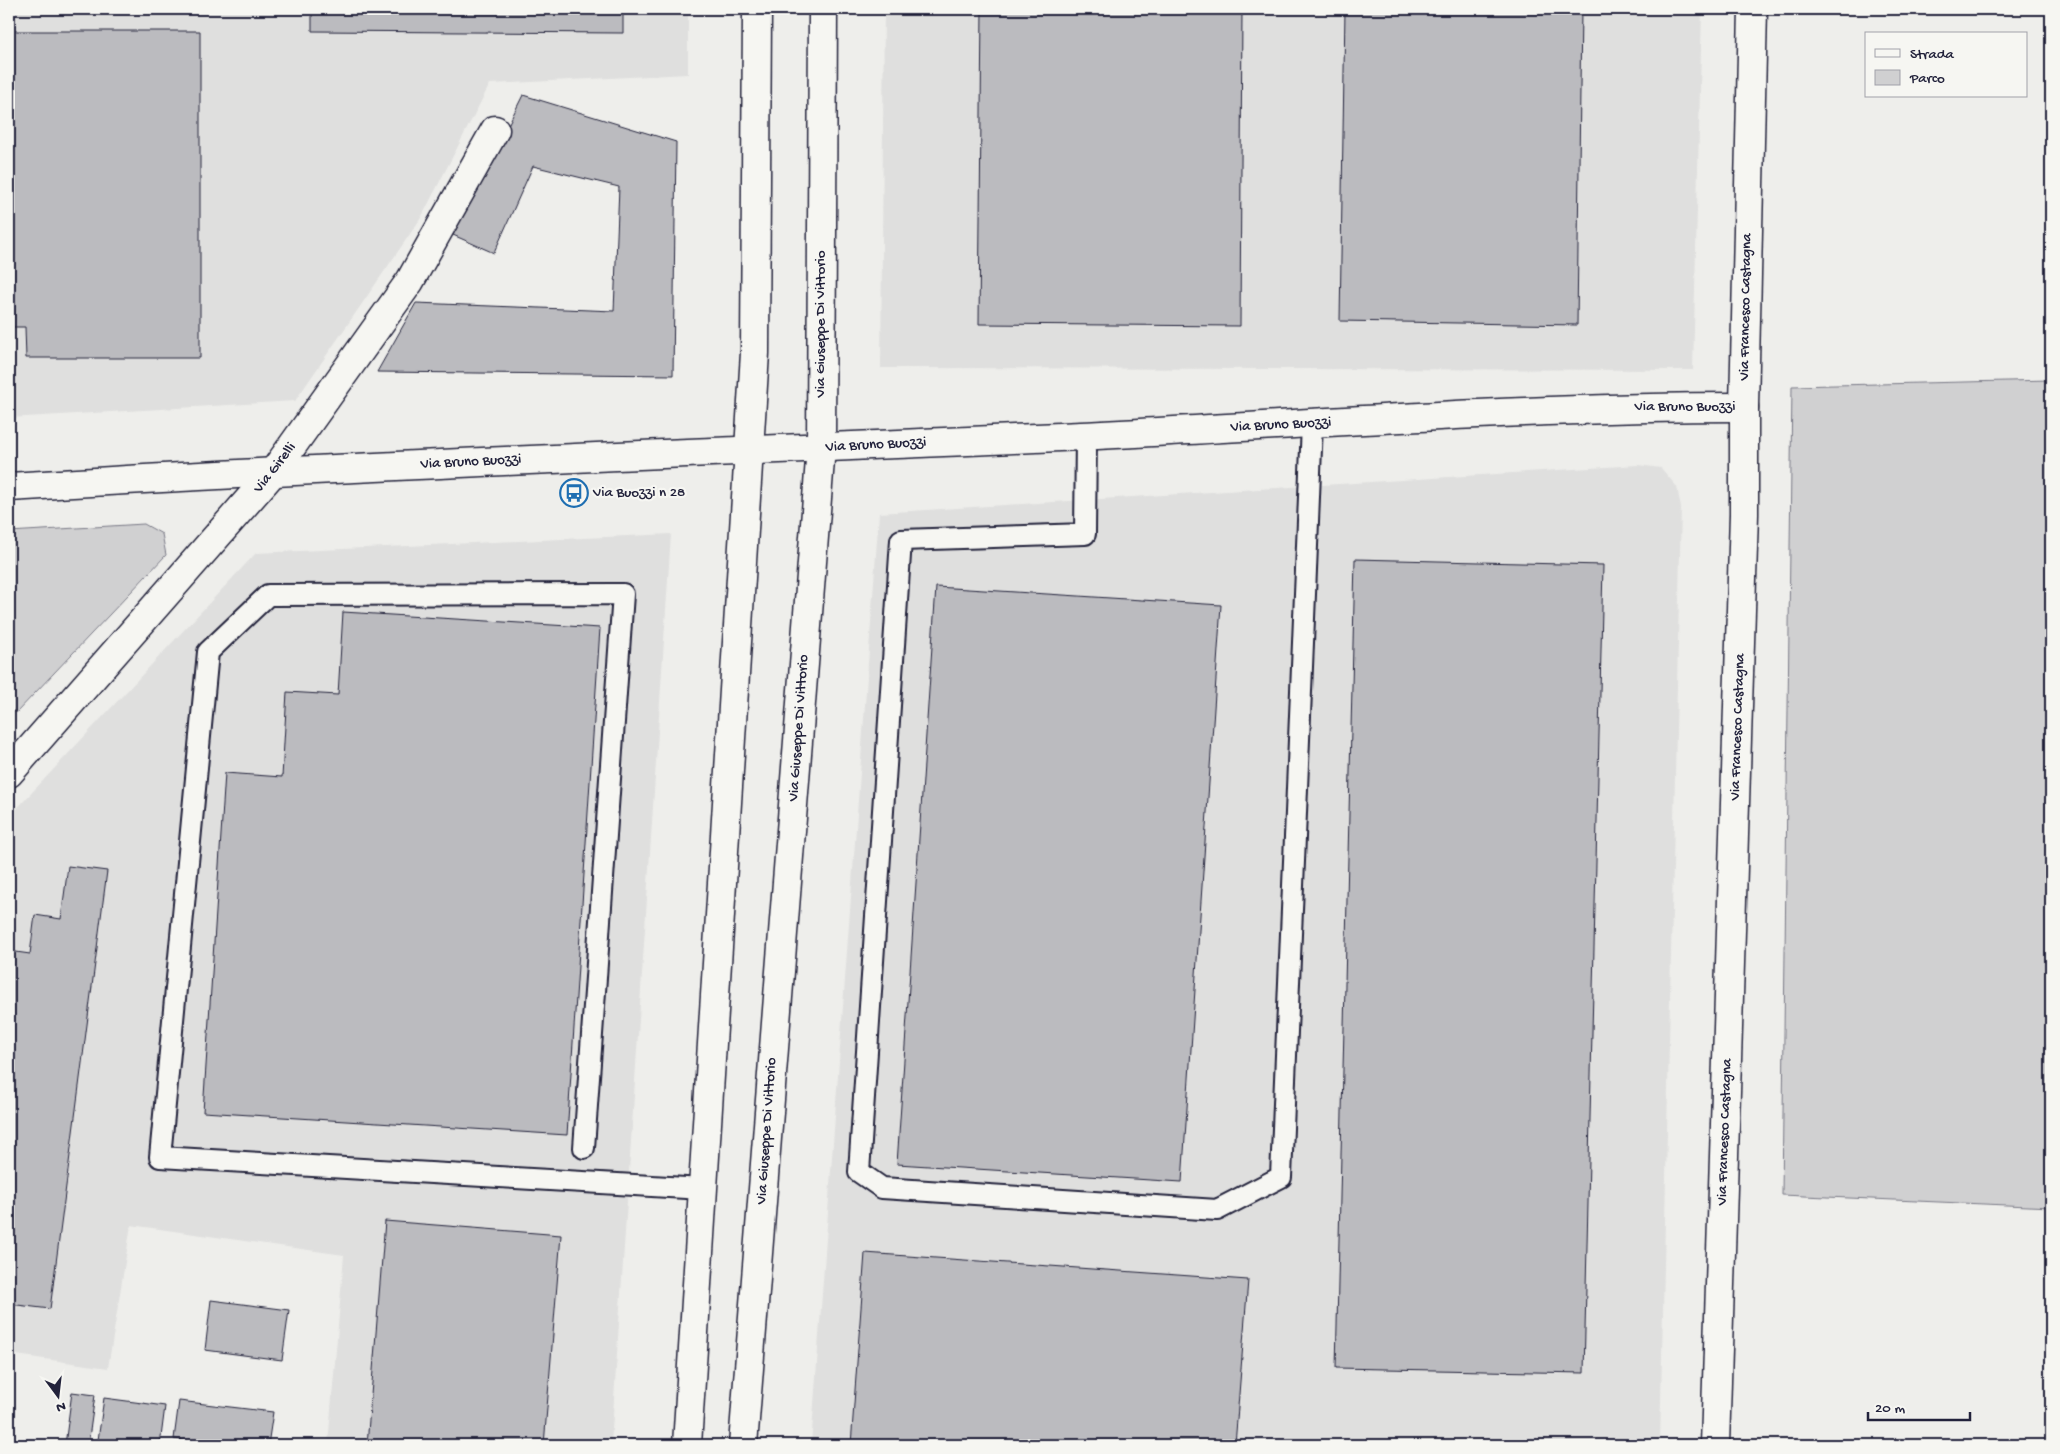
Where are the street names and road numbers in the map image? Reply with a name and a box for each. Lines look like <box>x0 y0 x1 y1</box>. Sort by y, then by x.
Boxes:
street label: Via Francesco Castagna <box>1736 233 1756 382</box>
street label: Via Giuseppe Di Vittorio <box>812 250 830 399</box>
street label: Via Bruno Buozzi <box>1634 398 1735 416</box>
street label: Via Bruno Buozzi <box>1229 413 1332 437</box>
street label: Via Bruno Buozzi <box>824 433 927 457</box>
street label: Via Girelli <box>249 439 300 498</box>
street label: Via Bruno Buozzi <box>419 450 522 474</box>
street label: Via Francesco Castagna <box>1726 652 1750 802</box>
street label: Via Giuseppe Di Vittorio <box>785 654 813 803</box>
street label: Via Giuseppe Di Vittorio <box>753 1057 781 1206</box>
street label: Via Francesco Castagna <box>1713 1057 1737 1207</box>

